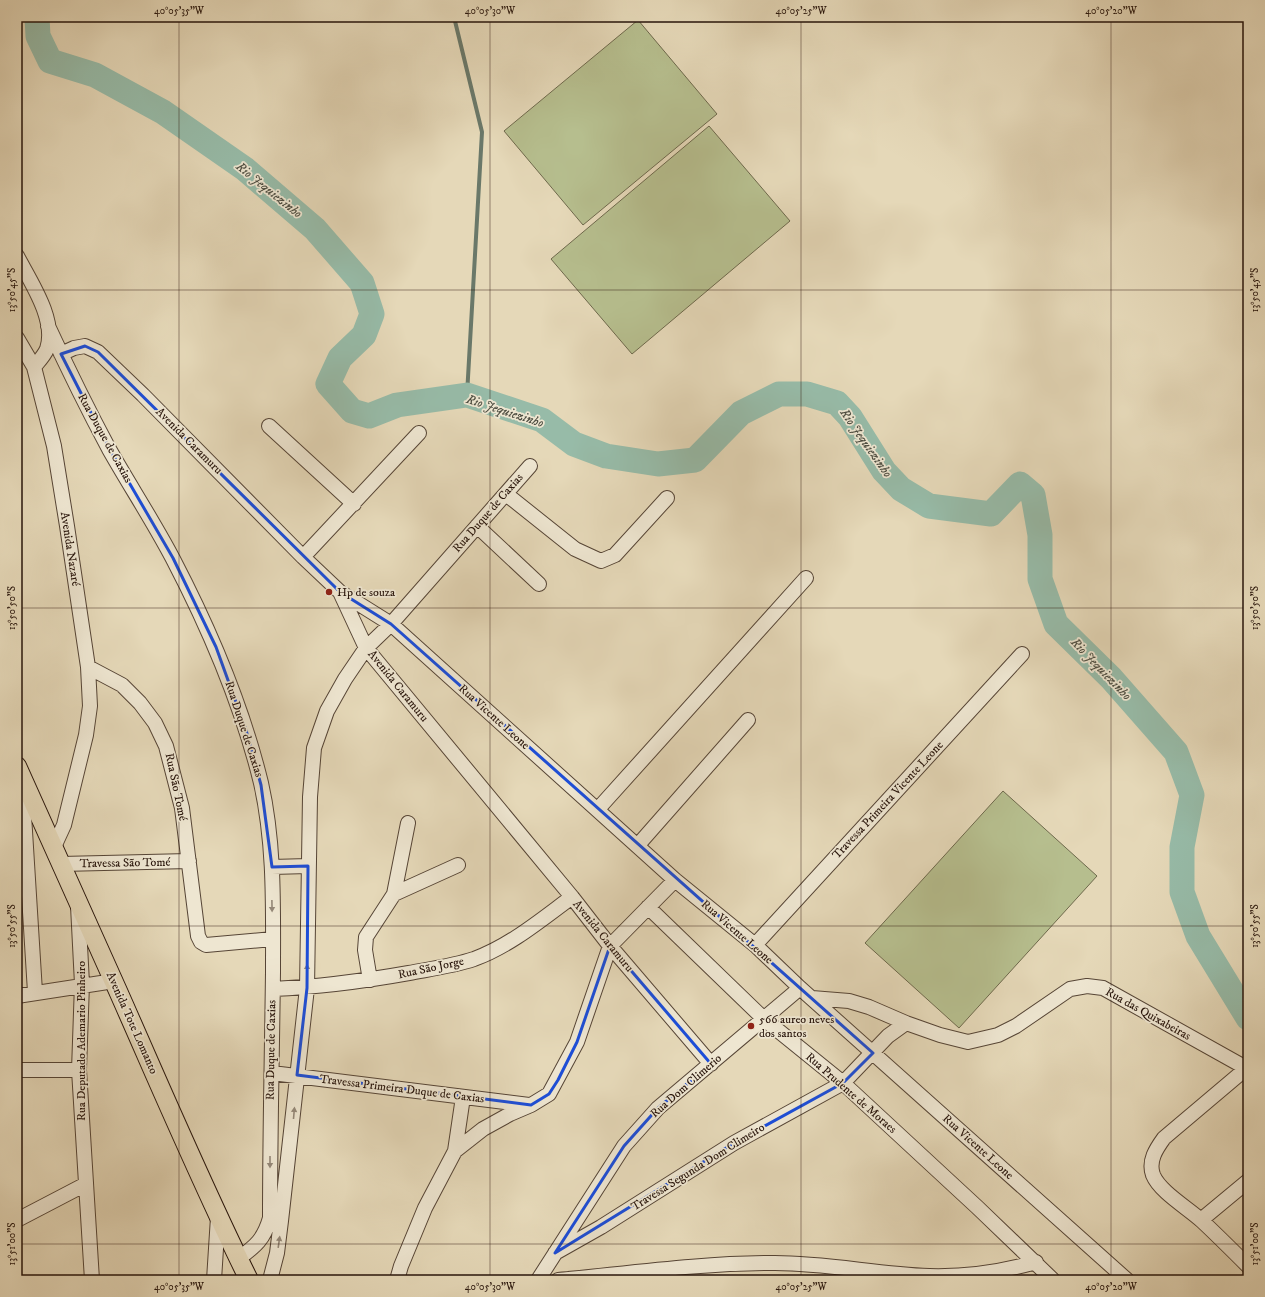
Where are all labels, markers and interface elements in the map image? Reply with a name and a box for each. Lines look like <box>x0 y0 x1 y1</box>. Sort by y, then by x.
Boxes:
text: 40°05'35"W <box>154 5 205 17</box>
text: 40°05'30"W <box>465 5 516 17</box>
text: 40°05'25"W <box>775 5 827 17</box>
text: 40°05'20"W <box>1085 5 1138 17</box>
water label: Rio Jequiezinho <box>232 158 305 222</box>
text: 13°50'45"S <box>6 268 18 312</box>
text: 13°50'45"S <box>1249 268 1261 312</box>
street label: Rua Duque de Caxias <box>74 391 136 485</box>
water label: Rio Jequiezinho <box>463 391 546 431</box>
street label: Avenida Caramuru <box>152 404 226 478</box>
water label: Rio Jequiezinho <box>836 405 896 481</box>
street label: Rua Duque de Caxias <box>449 470 527 556</box>
street label: Avenida Nazaré <box>57 511 83 587</box>
place label: Hp de souza <box>337 585 396 600</box>
text: 13°50'50"S <box>6 586 18 630</box>
text: 13°50'50"S <box>1249 586 1261 630</box>
marker: Hp de souza <box>324 587 334 597</box>
water label: Rio Jequiezinho <box>1067 634 1135 704</box>
street label: Avenida Caramuru <box>364 647 432 725</box>
street label: Rua Duque de Caxias <box>221 679 267 779</box>
street label: Rua Vicente Leone <box>455 681 533 753</box>
street label: Travessa Primeira Vicente Leone <box>829 738 947 862</box>
street label: Rua São Tomé <box>162 752 190 822</box>
street label: Travessa São Tomé <box>80 855 170 871</box>
street label: Avenida Caramuru <box>569 897 637 975</box>
street label: Rua Vicente Leone <box>698 897 776 967</box>
one-way arrow <box>269 900 276 912</box>
text: 13°50'55"S <box>6 904 18 948</box>
text: 13°50'55"S <box>1249 904 1261 948</box>
street label: Rua São Jorge <box>397 954 465 982</box>
street label: Rua Deputado Ademario Pinheiro <box>74 961 89 1121</box>
one-way arrow <box>304 963 310 976</box>
street label: Avenida Tote Lomanto <box>103 970 161 1077</box>
street label: Rua das Quixabeiras <box>1103 984 1193 1044</box>
street label: Rua Duque de Caxias <box>263 1000 279 1100</box>
place label: 566 aureo neves dos santos <box>759 1012 834 1041</box>
marker: 566 aureo neves dos santos <box>746 1021 756 1031</box>
street label: Rua Prudente de Moraes <box>802 1049 900 1137</box>
street label: Rua Dom Climerio <box>647 1051 725 1121</box>
street label: Travessa Primeira Duque de Caxias <box>319 1071 485 1107</box>
one-way arrow <box>290 1107 297 1119</box>
street label: Rua Vicente Leone <box>939 1111 1017 1183</box>
street label: Travessa Segunda Dom Climeiro <box>629 1120 768 1214</box>
one-way arrow <box>267 1156 273 1169</box>
text: 13°51'00"S <box>6 1223 18 1265</box>
text: 13°51'00"S <box>1249 1223 1261 1265</box>
one-way arrow <box>276 1236 282 1248</box>
text: 40°05'35"W <box>154 1281 205 1293</box>
text: 40°05'30"W <box>465 1281 516 1293</box>
text: 40°05'25"W <box>775 1281 827 1293</box>
text: 40°05'20"W <box>1085 1281 1138 1293</box>

